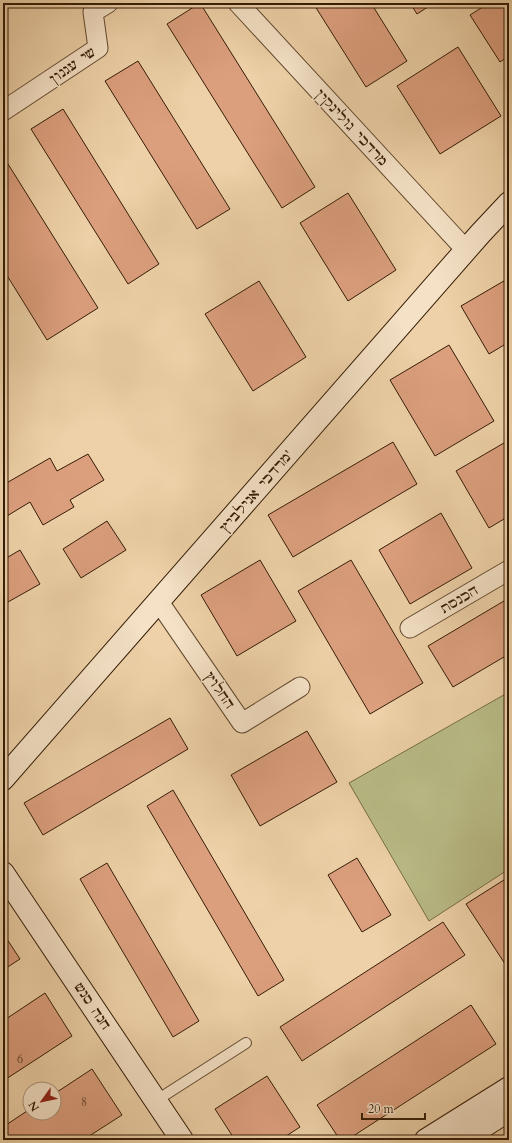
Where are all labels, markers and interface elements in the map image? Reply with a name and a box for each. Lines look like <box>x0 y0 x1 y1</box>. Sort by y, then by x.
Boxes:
street label: שי עגנון <box>45 43 99 88</box>
street label: מרדכי גולינקין <box>311 85 392 170</box>
street label: מרדכי אנילביץ' <box>215 446 297 537</box>
street label: הכנסת <box>437 581 482 618</box>
street label: החלוץ <box>200 668 239 713</box>
street label: חנה סנש <box>70 979 115 1034</box>
house number: 6 <box>17 1051 23 1067</box>
north arrow <box>22 1081 62 1121</box>
house number: 8 <box>81 1094 87 1110</box>
scale bar <box>362 1095 425 1121</box>
text: N <box>25 1098 43 1114</box>
text: 20 m <box>368 1101 395 1117</box>

